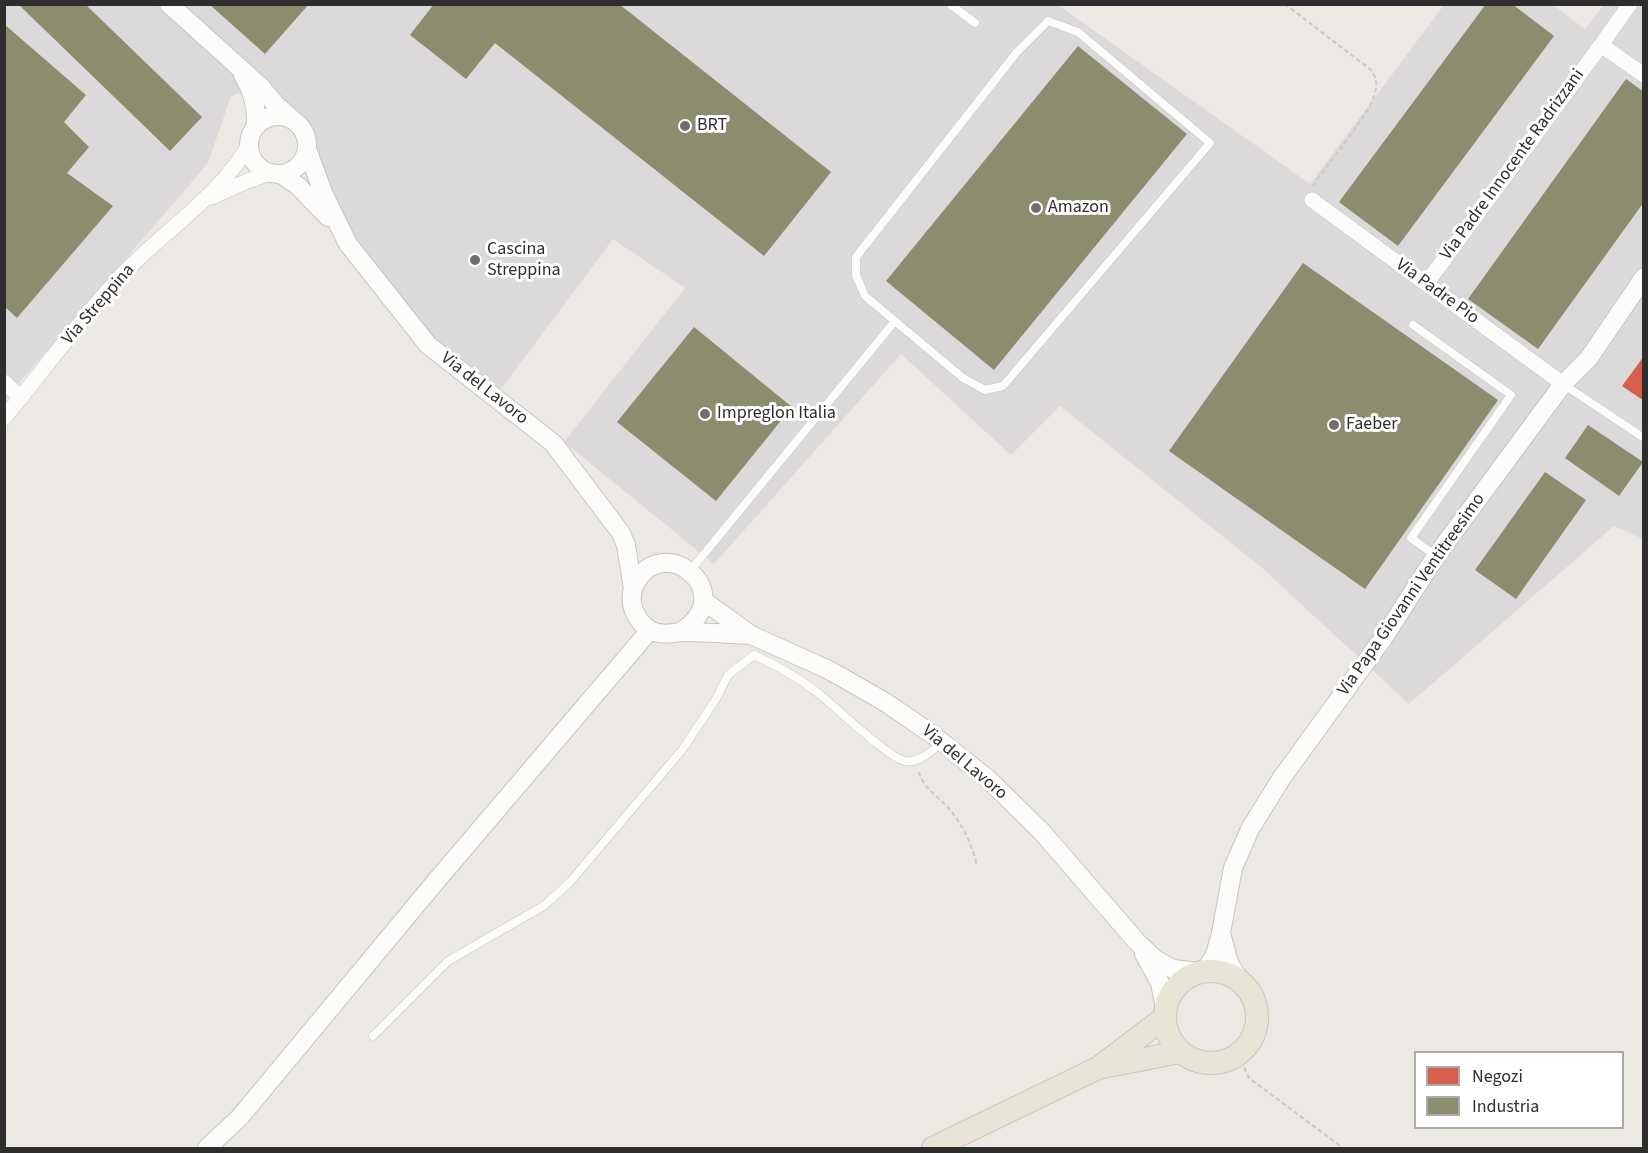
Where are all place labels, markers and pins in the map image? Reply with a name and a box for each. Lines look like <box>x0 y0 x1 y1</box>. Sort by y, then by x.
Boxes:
place label: BRT <box>697 115 727 137</box>
marker: BRT <box>678 119 692 133</box>
place label: Amazon <box>1048 197 1109 219</box>
marker: Amazon <box>1029 201 1043 215</box>
place label: Cascina Streppina <box>487 239 561 282</box>
marker: Cascina Streppina <box>468 253 482 267</box>
place label: Impreglon Italia <box>717 403 836 425</box>
marker: Impreglon Italia <box>698 407 712 421</box>
place label: Faeber <box>1346 414 1397 436</box>
marker: Faeber <box>1327 418 1341 432</box>

